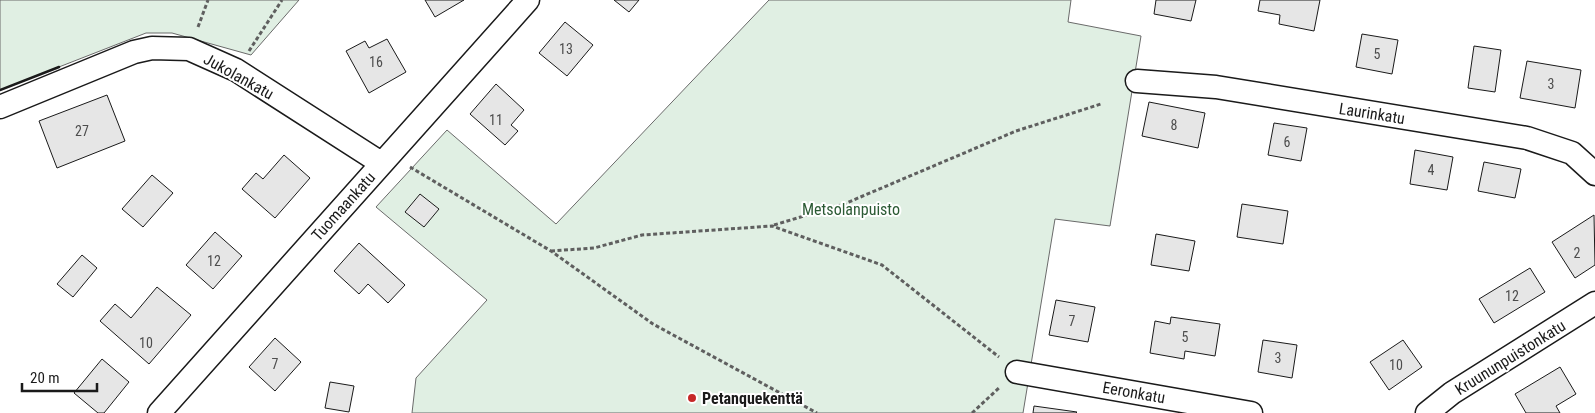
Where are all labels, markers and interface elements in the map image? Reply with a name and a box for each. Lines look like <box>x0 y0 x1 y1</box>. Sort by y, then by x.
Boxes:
house number: 13 <box>559 41 573 57</box>
house number: 5 <box>1374 46 1381 62</box>
street label: Jukolankatu <box>200 49 277 103</box>
house number: 16 <box>369 54 383 70</box>
house number: 3 <box>1548 76 1554 92</box>
street label: Laurinkatu <box>1338 99 1406 128</box>
house number: 11 <box>489 112 503 128</box>
house number: 8 <box>1171 117 1178 133</box>
house number: 27 <box>75 123 89 139</box>
house number: 6 <box>1284 134 1291 150</box>
house number: 4 <box>1428 162 1435 178</box>
street label: Tuomaankatu <box>308 168 379 245</box>
park label: Metsolanpuisto <box>802 200 900 219</box>
house number: 2 <box>1574 245 1581 261</box>
house number: 12 <box>207 253 221 269</box>
house number: 12 <box>1505 288 1519 304</box>
house number: 7 <box>1069 313 1076 329</box>
street label: Kruununpuistonkatu <box>1452 316 1569 399</box>
house number: 5 <box>1182 329 1189 345</box>
house number: 10 <box>139 335 153 351</box>
house number: 3 <box>1275 350 1281 366</box>
house number: 7 <box>272 356 279 372</box>
house number: 10 <box>1389 357 1403 373</box>
scale bar <box>22 360 98 392</box>
text: 20 m <box>30 369 60 387</box>
street label: Eeronkatu <box>1101 378 1167 407</box>
place label: Petanquekenttä <box>702 389 803 408</box>
marker: Petanquekenttä <box>686 392 698 404</box>

